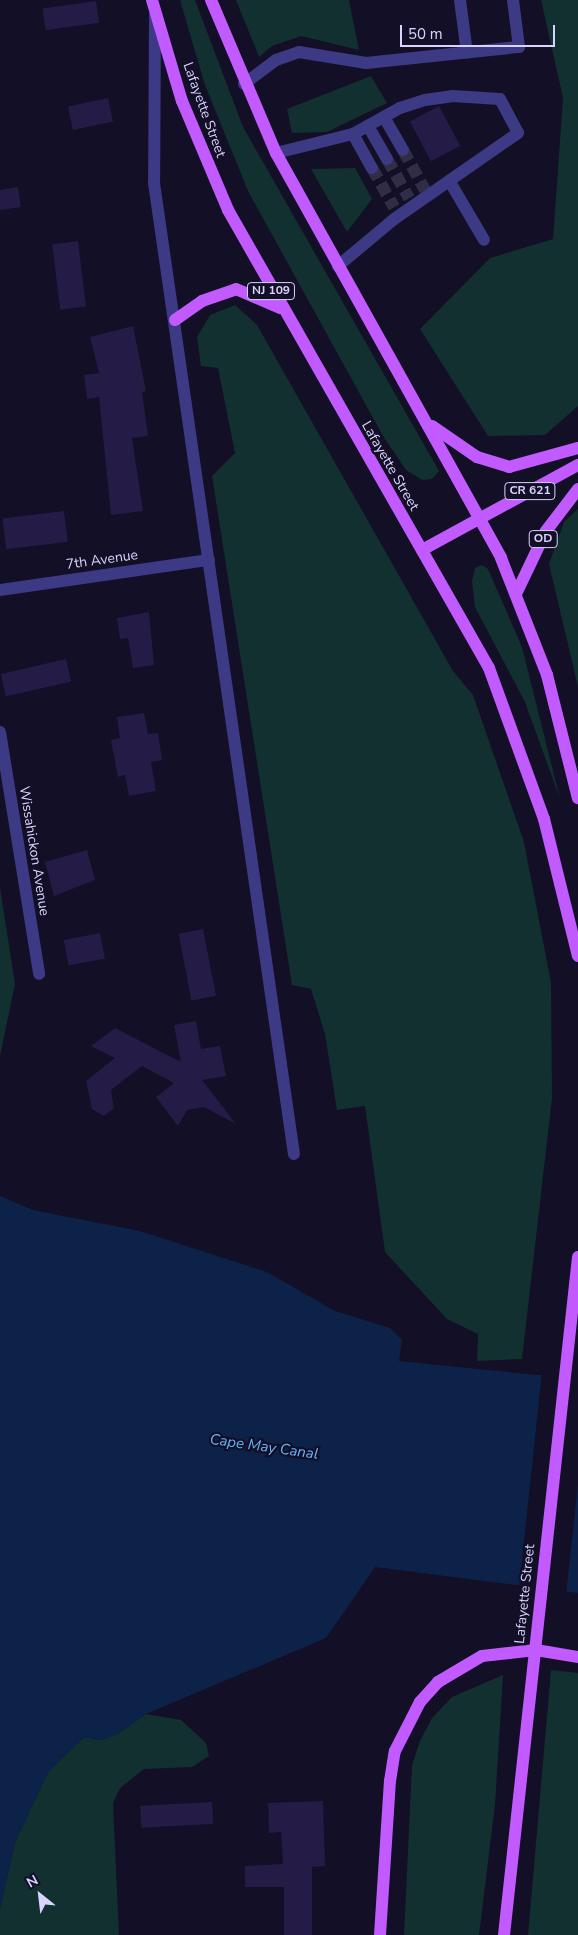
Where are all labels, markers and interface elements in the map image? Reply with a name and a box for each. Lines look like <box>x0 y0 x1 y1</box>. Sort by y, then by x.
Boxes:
scale bar <box>403 15 558 47</box>
text: 50 m <box>408 24 443 44</box>
street label: Lafayette Street <box>179 60 229 160</box>
road number: NJ 109 <box>246 282 296 300</box>
street label: Lafayette Street <box>358 418 422 514</box>
road number: CR 621 <box>504 482 556 501</box>
road number: OD <box>528 530 558 548</box>
street label: 7th Avenue <box>65 547 139 573</box>
street label: Wissahickon Avenue <box>15 785 53 917</box>
water label: Cape May Canal <box>209 1430 319 1464</box>
street label: Lafayette Street <box>511 1543 539 1645</box>
north arrow <box>15 1870 65 1920</box>
text: N <box>23 1871 42 1892</box>

